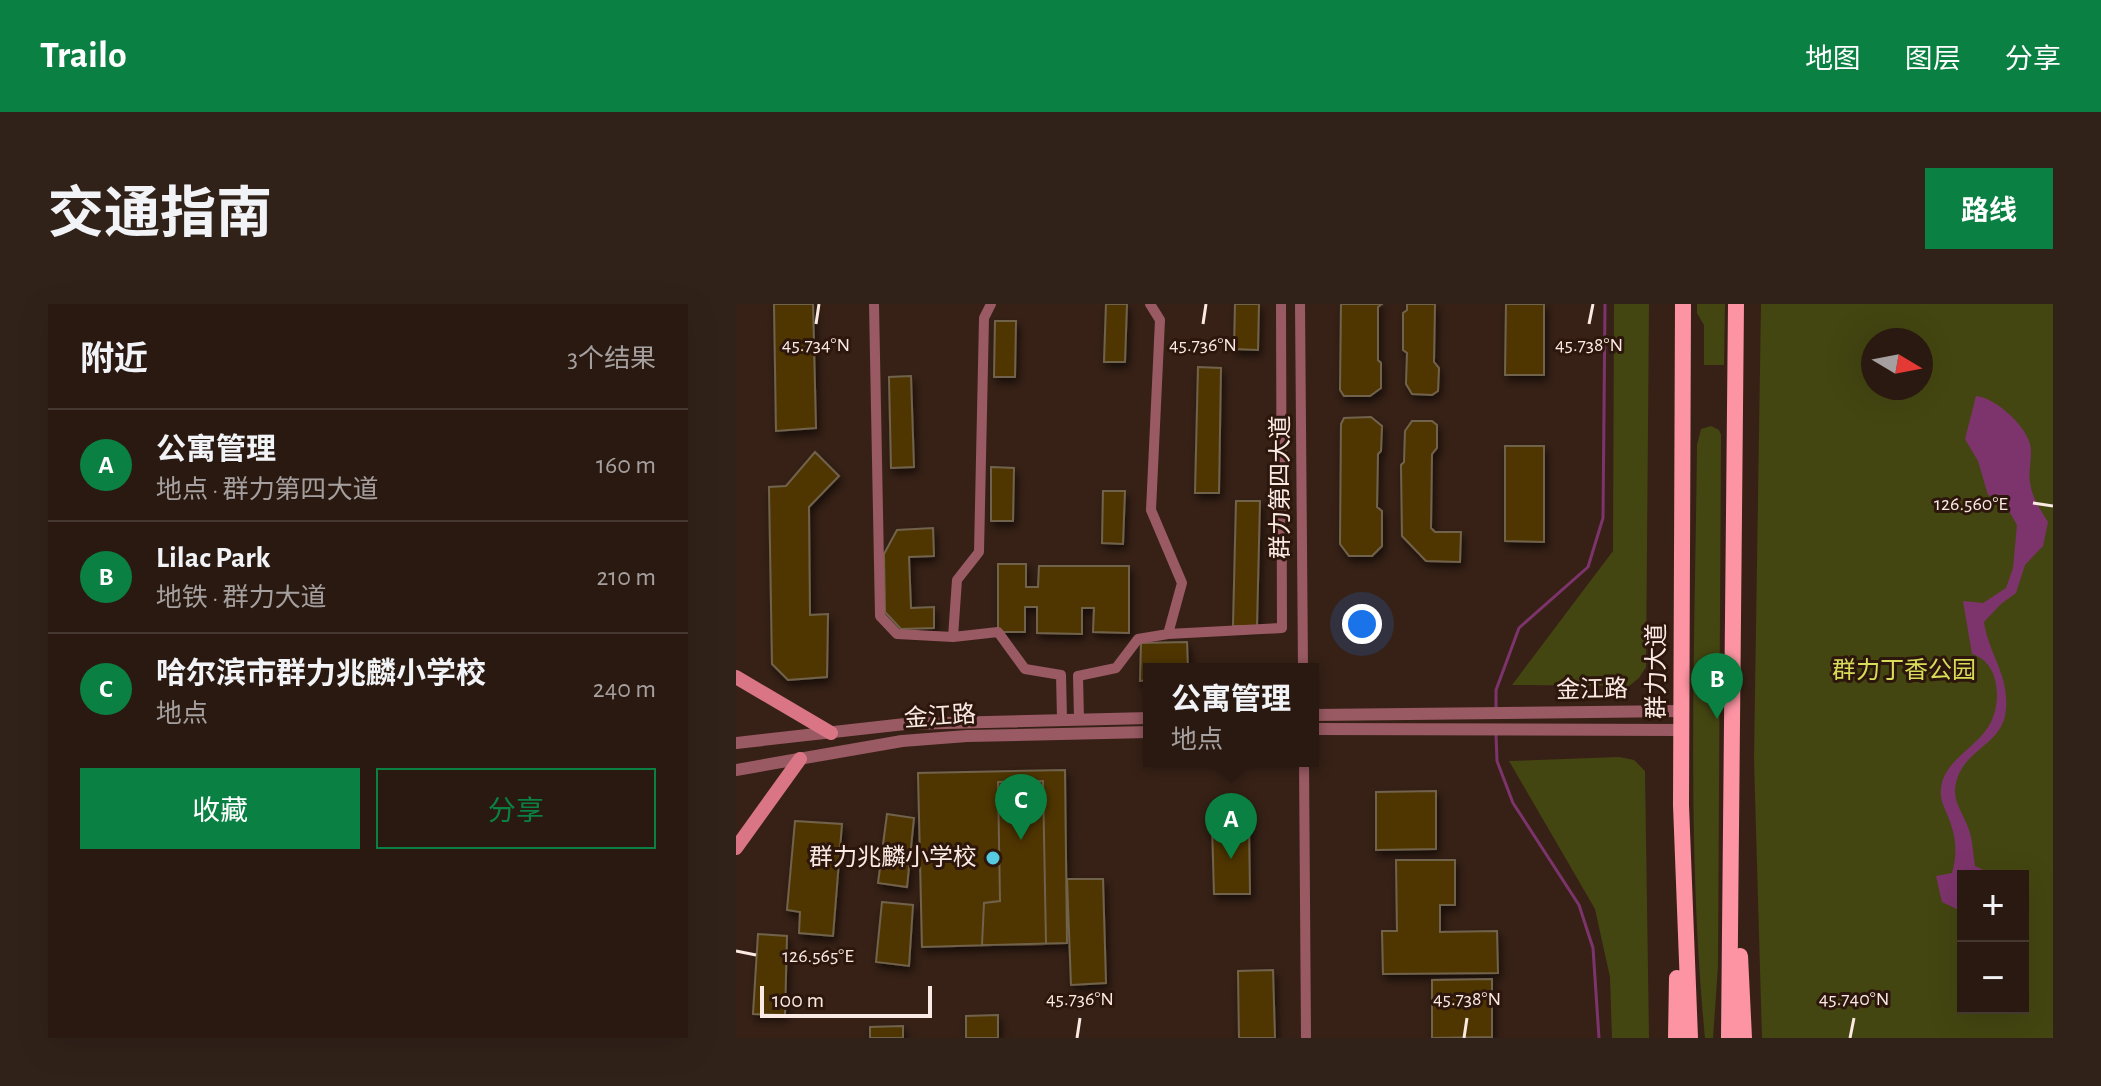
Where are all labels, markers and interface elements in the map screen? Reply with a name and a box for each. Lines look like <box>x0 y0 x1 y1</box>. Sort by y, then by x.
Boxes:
text: Trailo <box>40 37 127 75</box>
text: 地图 <box>1805 46 1861 74</box>
text: 图层 <box>1905 46 1961 74</box>
text: 分享 <box>2005 46 2061 74</box>
button: 路线 <box>1925 168 2053 249</box>
text: 交通指南 <box>48 187 272 243</box>
north arrow <box>1861 328 1933 400</box>
text: 45.734°N <box>782 335 850 355</box>
text: 45.736°N <box>1169 335 1237 355</box>
text: 45.738°N <box>1555 335 1623 355</box>
text: 附近 <box>80 343 148 377</box>
text: 3个结果 <box>567 346 656 372</box>
street label: 群力第四大道 <box>1267 415 1293 559</box>
text: 公寓管理 <box>156 435 276 465</box>
text: A <box>98 452 114 478</box>
text: 160 m <box>596 452 656 478</box>
text: 地点 · 群力第四大道 <box>156 477 379 503</box>
text: 126.560°E <box>1934 494 2008 514</box>
text: Lilac Park <box>156 543 270 573</box>
text: B <box>98 564 114 590</box>
text: 210 m <box>596 564 656 590</box>
text: 地铁 · 群力大道 <box>156 585 327 611</box>
your location <box>1342 604 1382 644</box>
street label: 群力大道 <box>1643 623 1669 719</box>
pin: B <box>1691 653 1743 719</box>
park label: 群力丁香公园 <box>1832 657 1976 683</box>
text: 哈尔滨市群力兆麟小学校 <box>156 659 486 689</box>
popup <box>1143 663 1319 767</box>
street label: 金江路 <box>1556 675 1628 703</box>
text: C <box>99 676 113 702</box>
text: 240 m <box>593 676 656 702</box>
text: 公寓管理 <box>1171 685 1291 715</box>
text: 地点 <box>156 701 208 727</box>
street label: 金江路 <box>903 701 977 731</box>
text: 地点 <box>1171 727 1223 753</box>
button: 收藏 <box>80 768 360 849</box>
button: 分享 <box>376 768 656 849</box>
pin: C <box>995 774 1047 840</box>
pin: A <box>1205 793 1257 859</box>
place label: 群力兆麟小学校 <box>809 844 977 870</box>
marker: 群力兆麟小学校 <box>984 849 1002 867</box>
map controls <box>1957 870 2029 1014</box>
button: + <box>1957 870 2029 942</box>
button: − <box>1957 942 2029 1014</box>
text: 126.565°E <box>782 946 854 966</box>
scale bar <box>760 982 932 1018</box>
text: 100 m <box>772 989 824 1011</box>
text: 45.736°N <box>1046 989 1114 1009</box>
text: 45.738°N <box>1433 989 1501 1009</box>
text: 45.740°N <box>1819 989 1889 1009</box>

